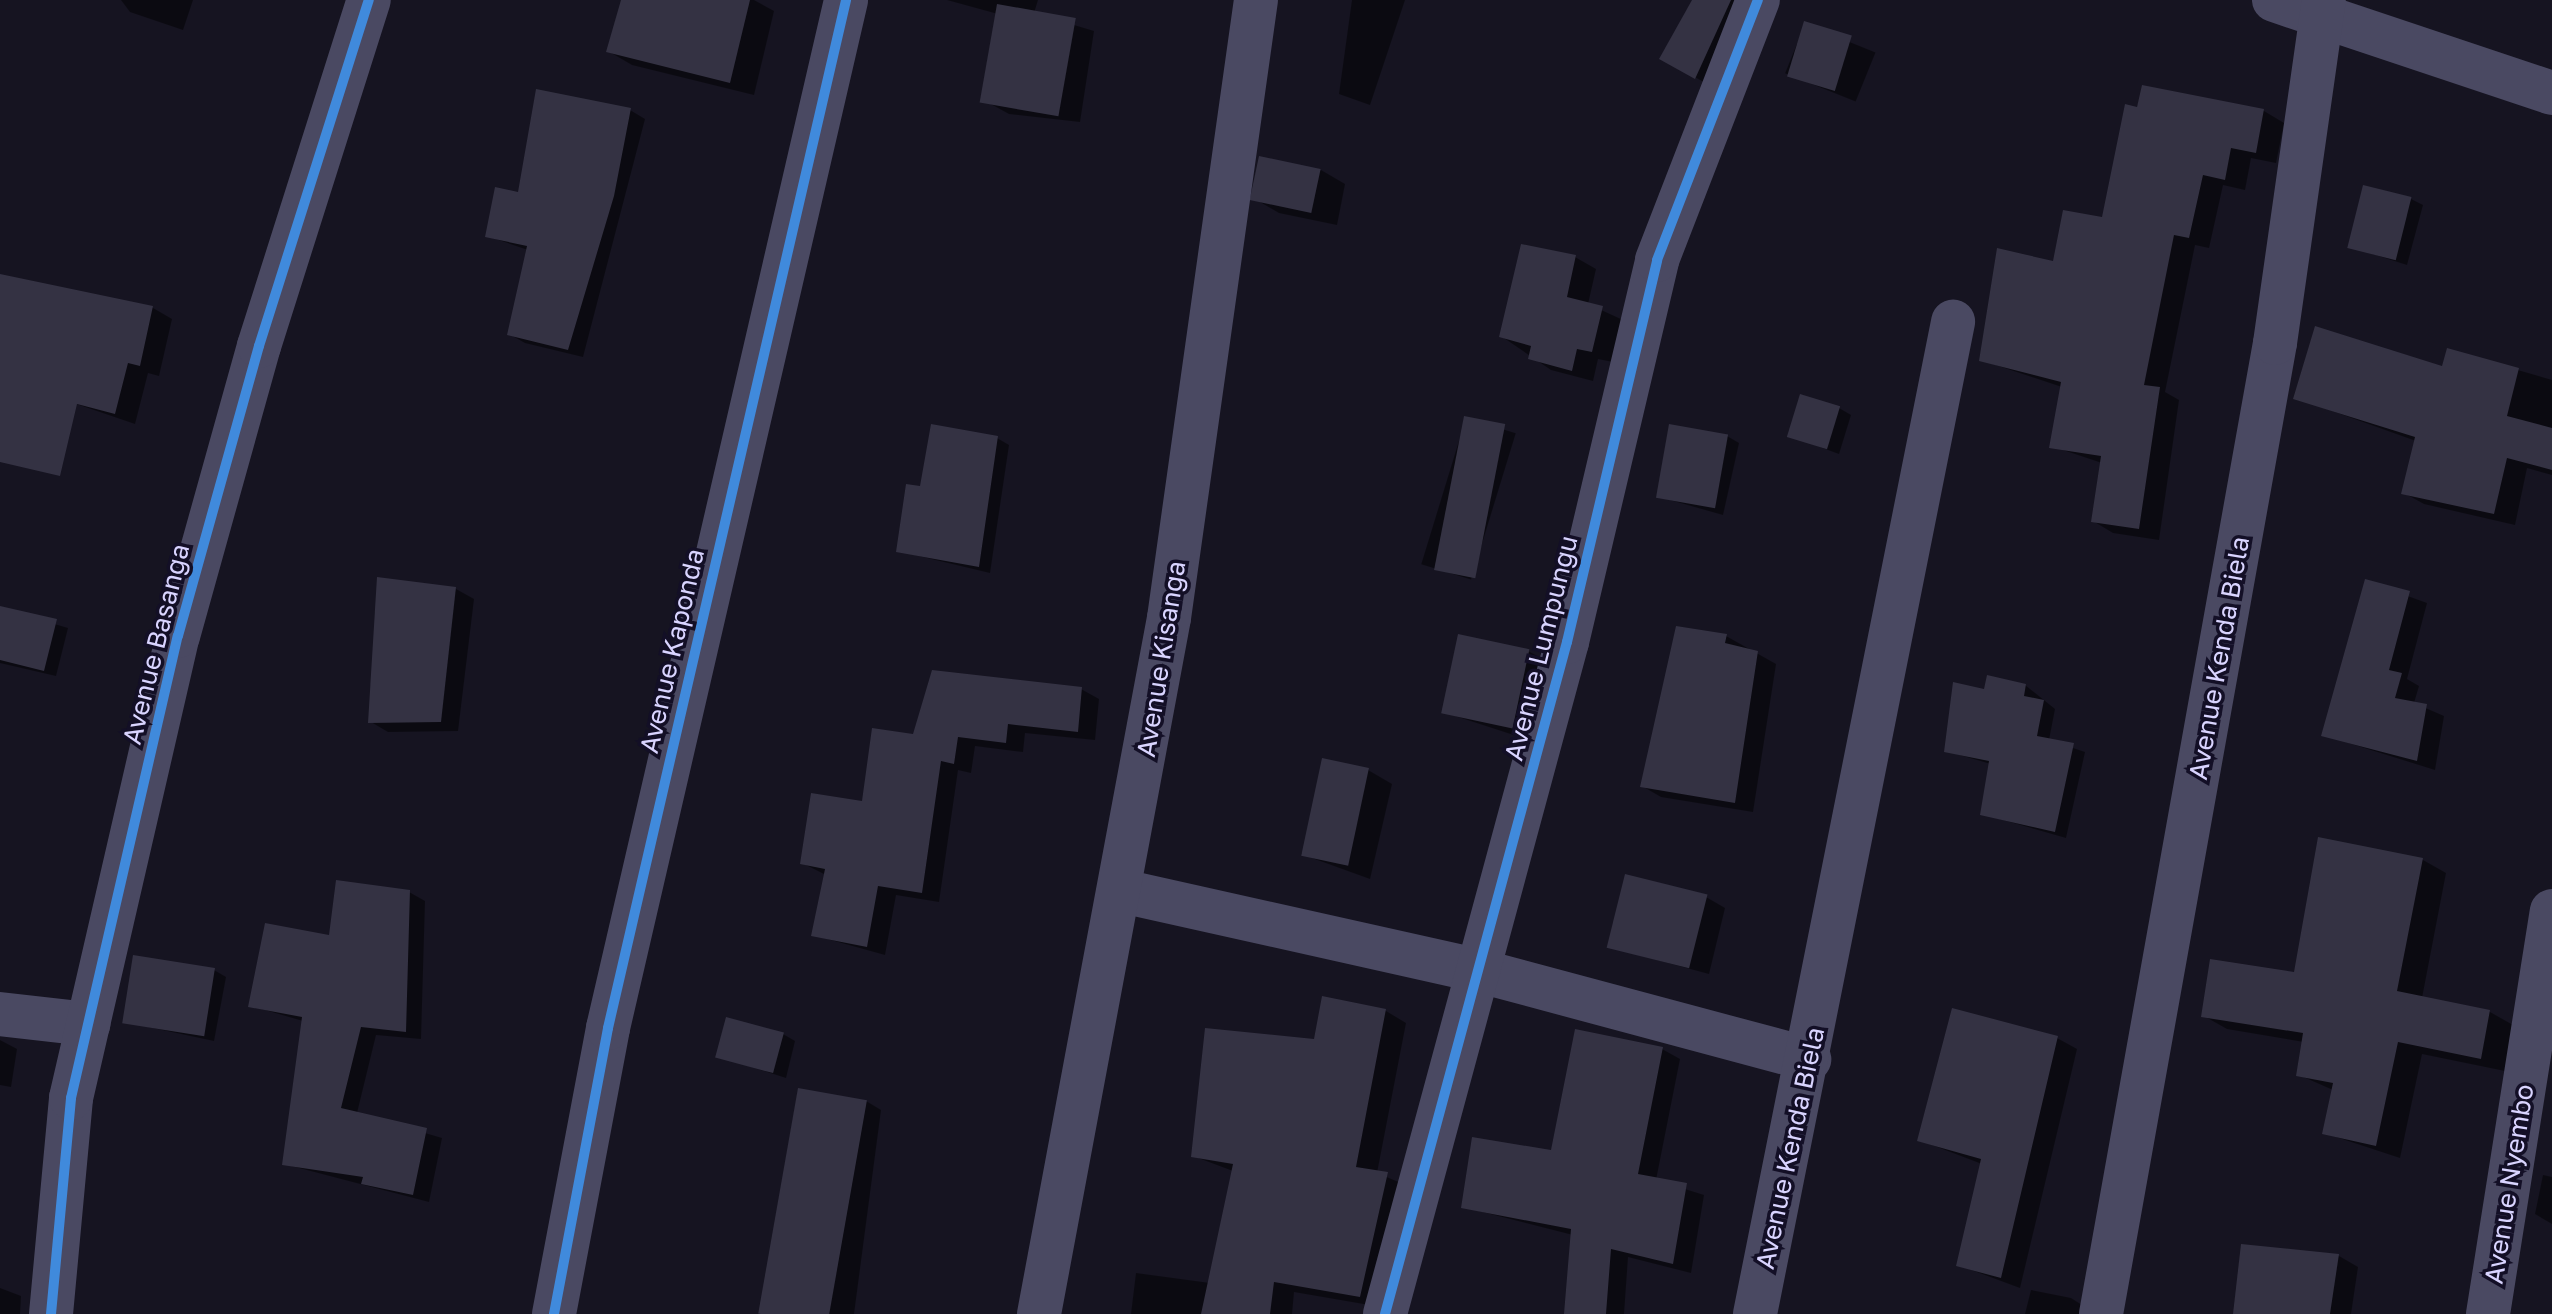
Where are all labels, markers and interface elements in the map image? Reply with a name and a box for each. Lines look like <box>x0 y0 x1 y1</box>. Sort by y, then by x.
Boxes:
street label: Avenue Lumpungu <box>1498 532 1584 764</box>
street label: Avenue Kenda Biela <box>2182 534 2256 782</box>
street label: Avenue Basanga <box>116 541 196 747</box>
street label: Avenue Kaponda <box>633 546 711 756</box>
street label: Avenue Kisanga <box>1130 559 1192 759</box>
street label: Avenue Kenda Biela <box>1749 1024 1831 1272</box>
street label: Avenue Nyembo <box>2478 1082 2540 1286</box>

